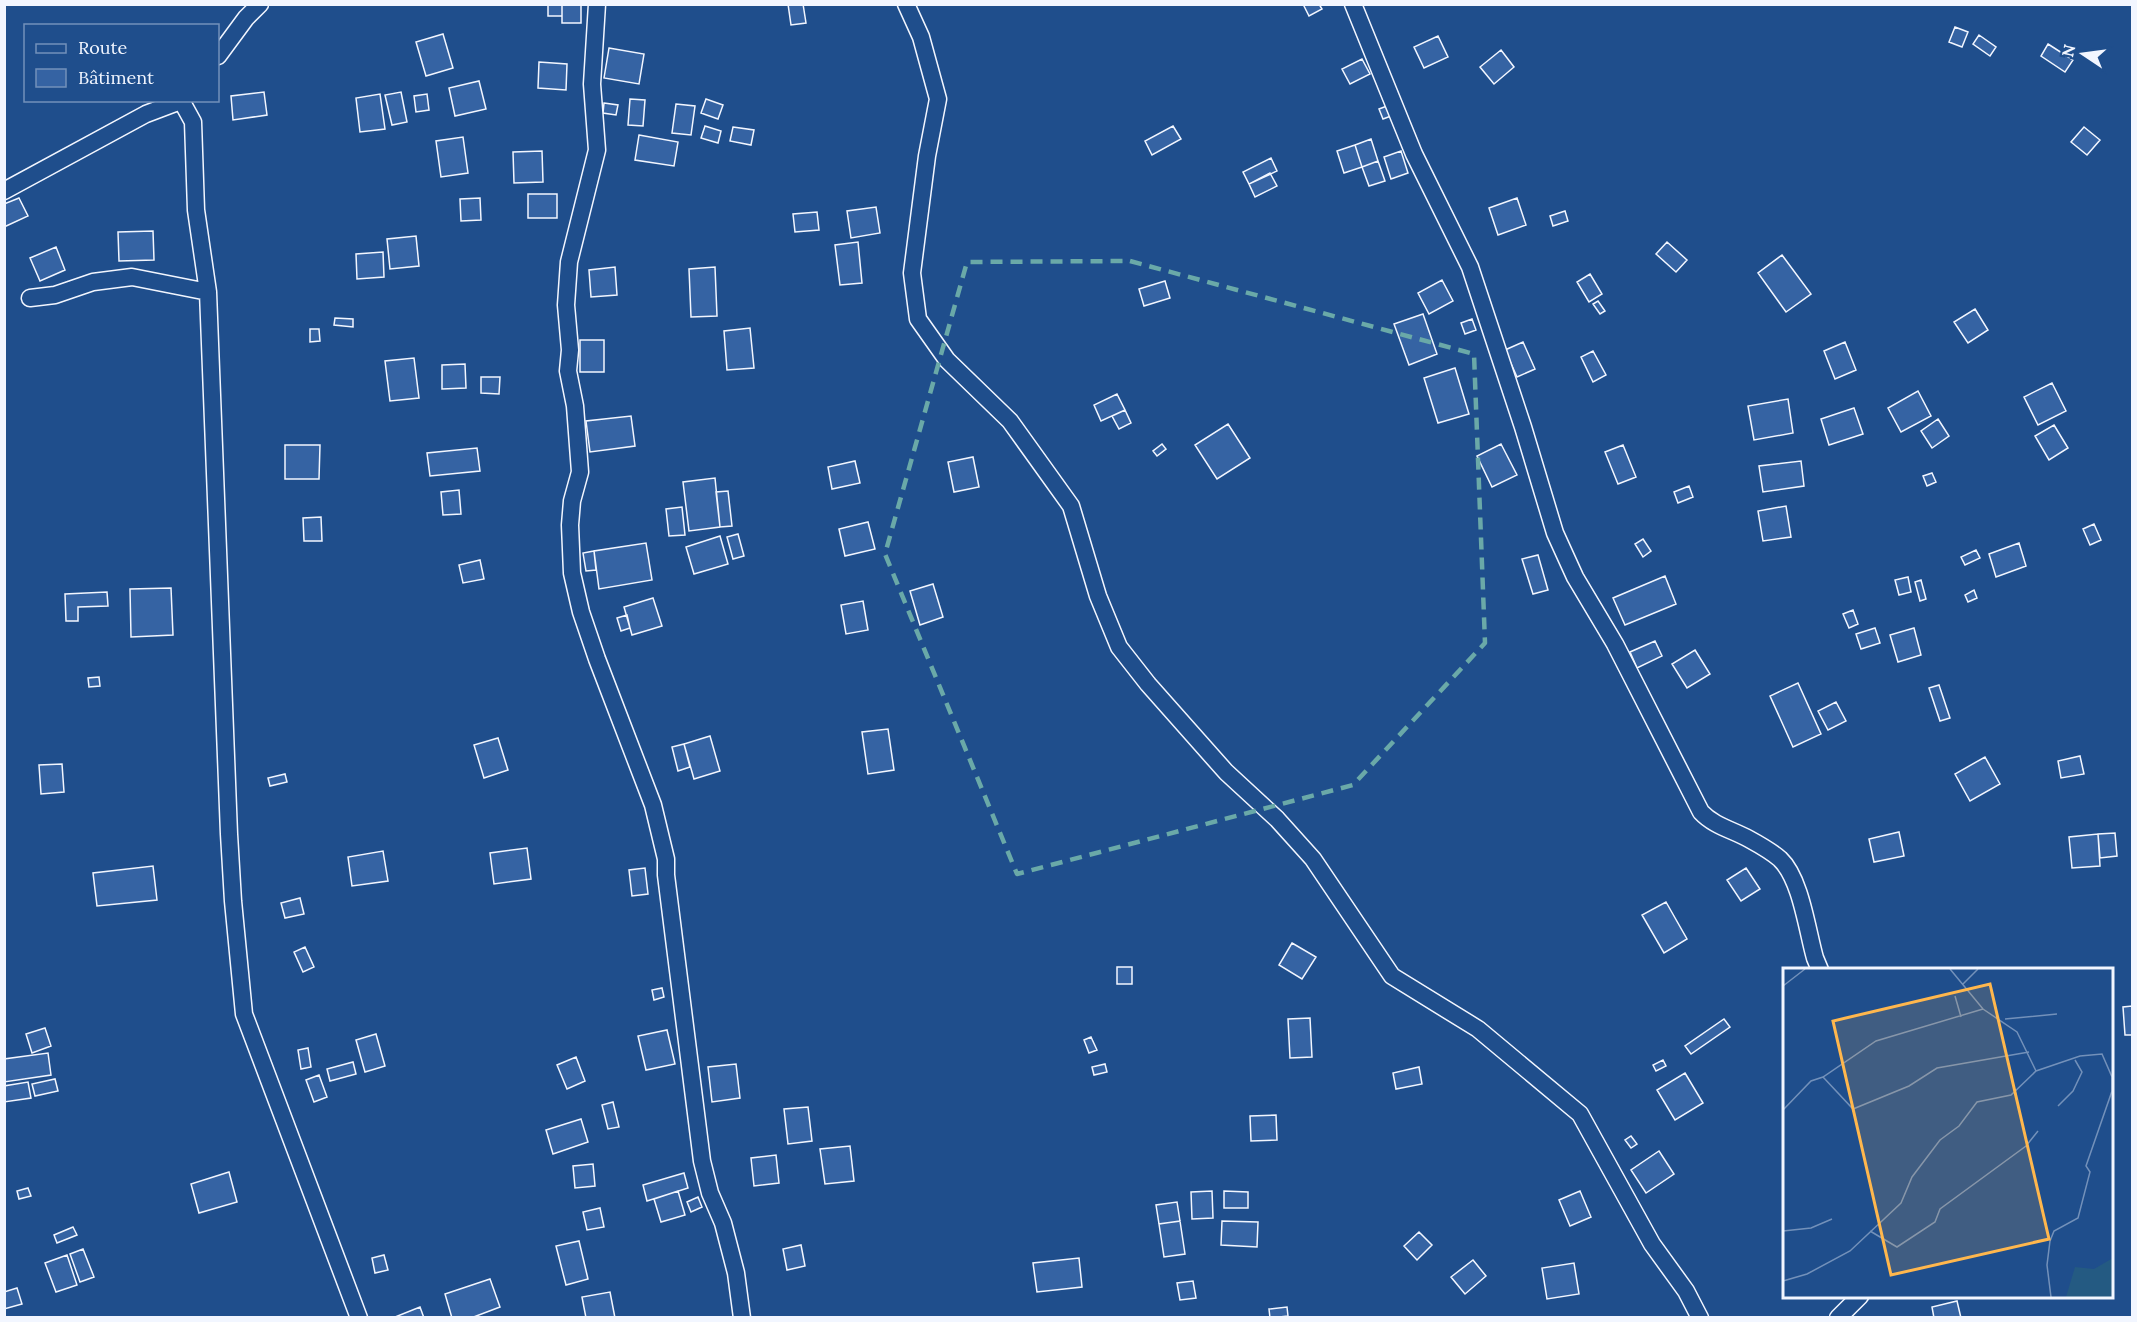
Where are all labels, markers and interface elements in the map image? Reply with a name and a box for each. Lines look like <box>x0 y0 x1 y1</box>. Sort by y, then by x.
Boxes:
legend <box>24 24 219 102</box>
north arrow <box>2053 24 2113 84</box>
text: Route <box>78 36 127 59</box>
text: N <box>2057 42 2080 59</box>
text: Bâtiment <box>78 66 154 89</box>
inset map <box>1783 968 2113 1298</box>

